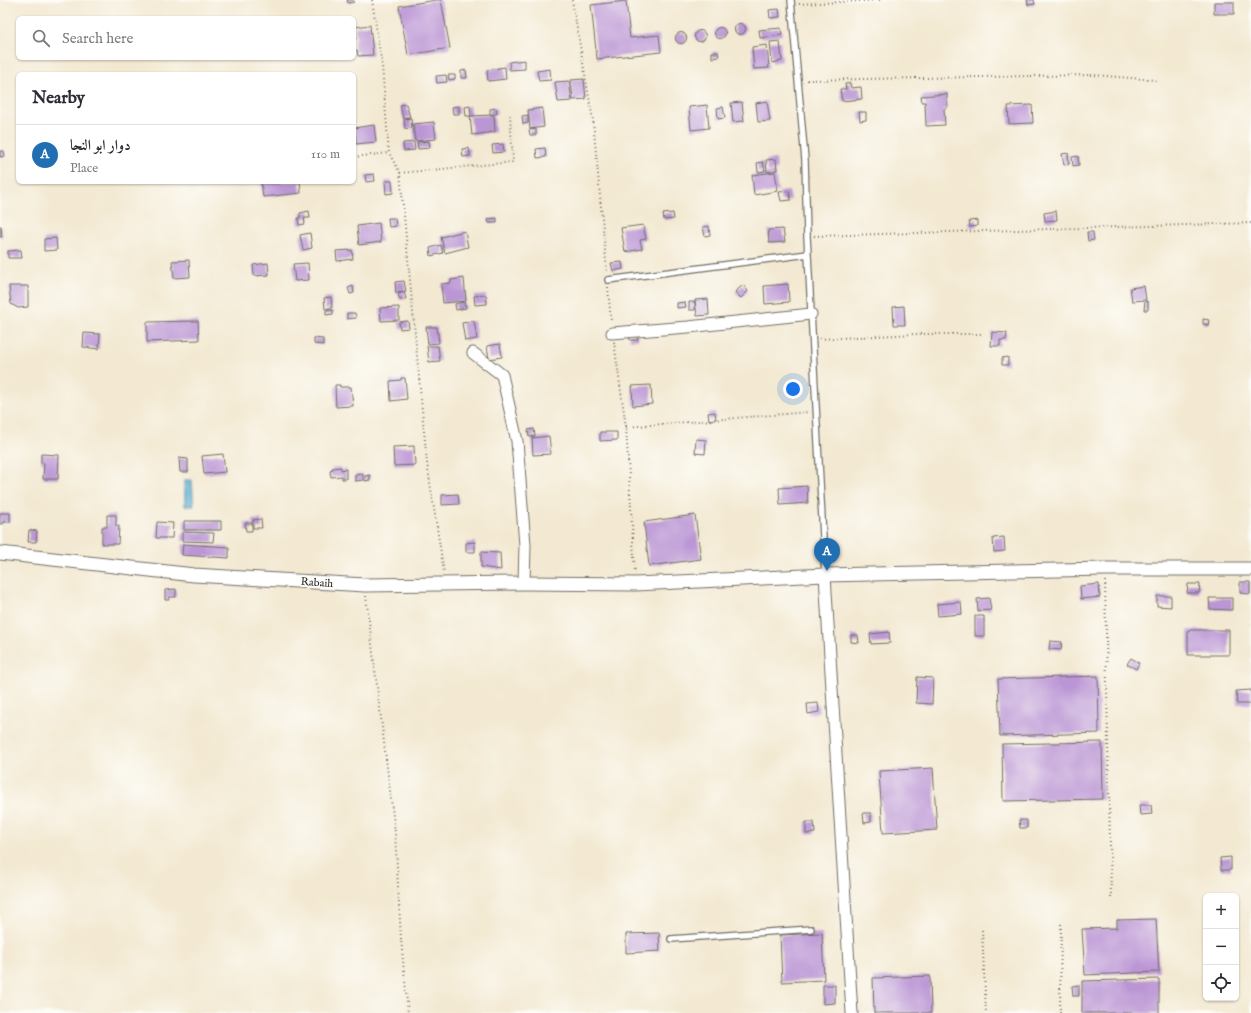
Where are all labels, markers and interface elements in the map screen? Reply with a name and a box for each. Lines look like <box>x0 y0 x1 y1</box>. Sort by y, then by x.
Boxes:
search box <box>16 16 356 60</box>
icon: search <box>30 27 52 49</box>
text: Search here <box>62 29 133 48</box>
text: Nearby <box>32 88 85 109</box>
text: دوار ابو النجا <box>70 136 131 155</box>
text: A <box>41 146 49 163</box>
text: 110 m <box>311 146 340 163</box>
text: Place <box>70 160 98 177</box>
your location <box>783 379 803 399</box>
pin: A <box>814 538 840 571</box>
street label: Rabaih <box>300 575 334 591</box>
map controls <box>1203 893 1239 1001</box>
button: + <box>1203 893 1239 929</box>
button: − <box>1203 929 1239 965</box>
button: locate <box>1203 965 1239 1001</box>

